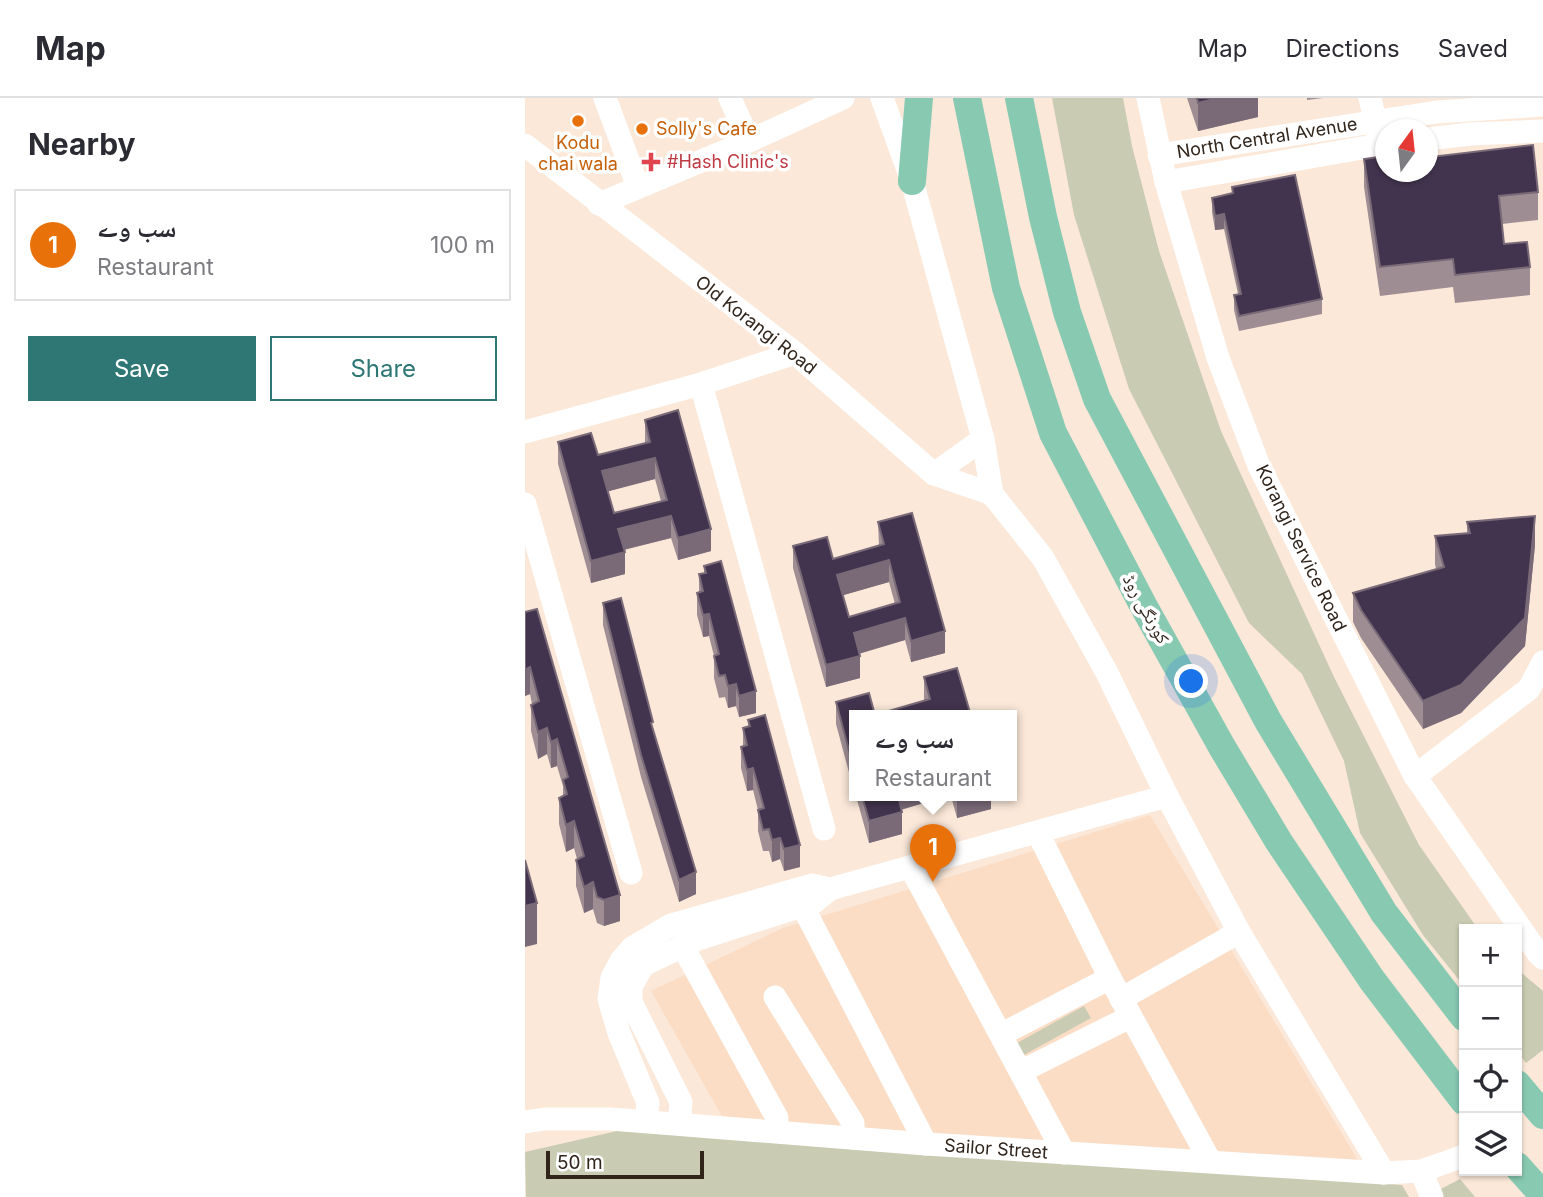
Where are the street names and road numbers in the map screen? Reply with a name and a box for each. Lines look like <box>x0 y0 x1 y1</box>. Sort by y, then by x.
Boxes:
street label: North Central Avenue <box>1175 113 1359 162</box>
street label: Old Korangi Road <box>692 271 821 378</box>
street label: Korangi Service Road <box>1252 461 1351 635</box>
street label: کورنگی روڈ <box>1118 570 1174 648</box>
street label: Sailor Street <box>944 1134 1049 1163</box>

